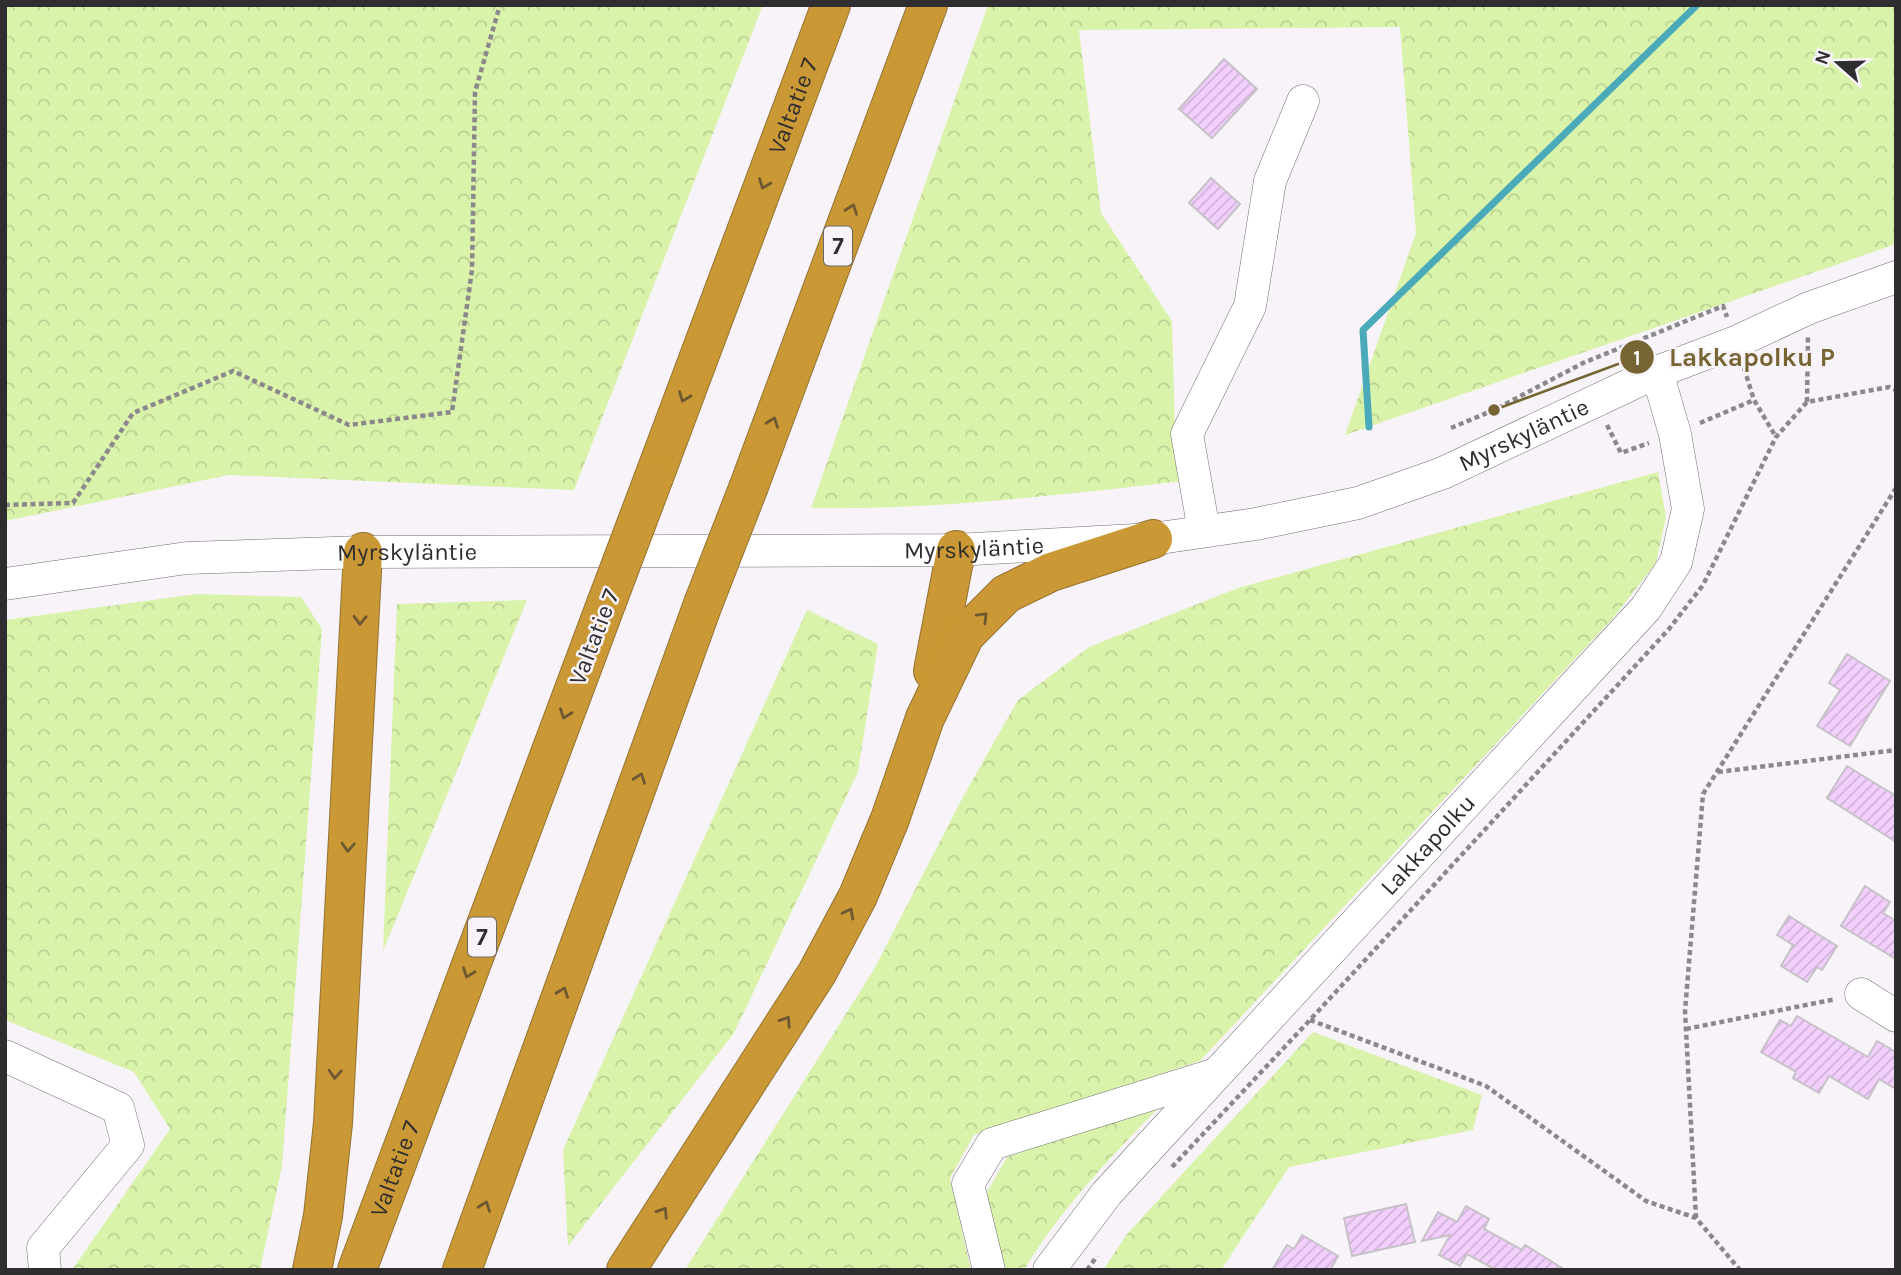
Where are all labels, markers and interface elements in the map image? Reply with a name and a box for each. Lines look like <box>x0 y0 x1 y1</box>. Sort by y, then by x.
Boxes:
north arrow <box>1803 28 1873 98</box>
text: N <box>1810 47 1836 68</box>
street label: Valtatie 7 <box>762 54 824 158</box>
one-way arrow <box>758 177 772 189</box>
one-way arrow <box>844 203 858 215</box>
road number: 7 <box>824 227 852 266</box>
callout: Lakkapolku P <box>1620 334 1849 381</box>
text: Lakkapolku P <box>1669 342 1835 373</box>
text: 1 <box>1633 346 1641 370</box>
one-way arrow <box>678 390 692 402</box>
street label: Myrskyläntie <box>1454 392 1593 477</box>
one-way arrow <box>764 417 778 429</box>
street label: Myrskyläntie <box>904 531 1045 564</box>
street label: Myrskyläntie <box>337 538 477 567</box>
street label: Valtatie 7 <box>563 585 625 689</box>
one-way arrow <box>974 612 987 625</box>
one-way arrow <box>353 615 368 626</box>
one-way arrow <box>559 708 573 720</box>
one-way arrow <box>632 772 646 784</box>
street label: Lakkapolku <box>1375 789 1481 901</box>
one-way arrow <box>341 842 356 853</box>
one-way arrow <box>841 908 854 920</box>
road number: 7 <box>468 918 496 956</box>
one-way arrow <box>462 967 476 979</box>
one-way arrow <box>555 986 569 998</box>
one-way arrow <box>777 1016 790 1029</box>
one-way arrow <box>328 1069 343 1080</box>
street label: Valtatie 7 <box>364 1117 426 1221</box>
one-way arrow <box>477 1200 491 1212</box>
one-way arrow <box>655 1207 668 1220</box>

